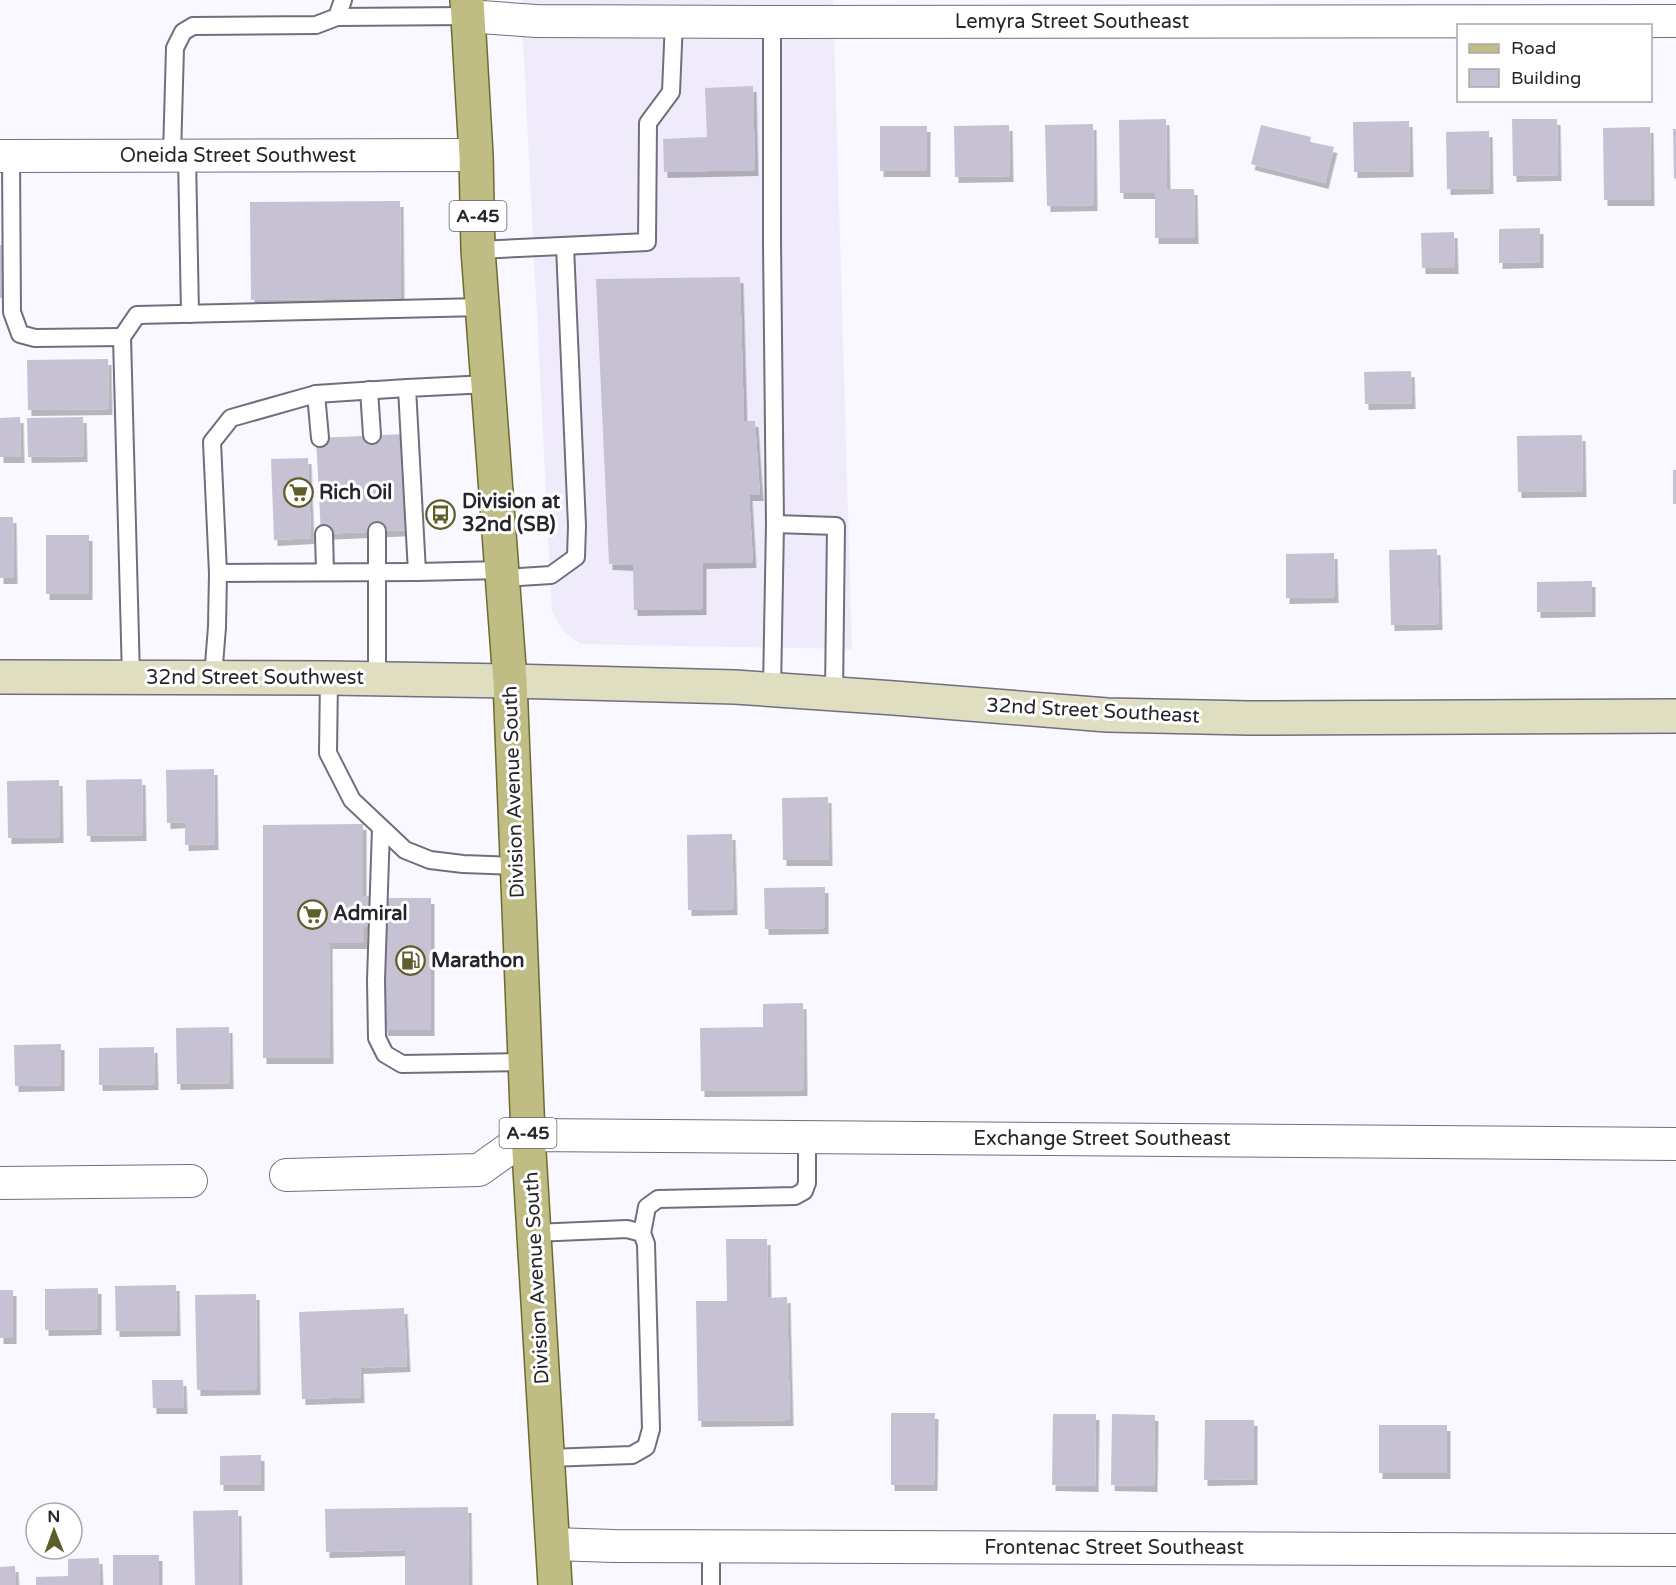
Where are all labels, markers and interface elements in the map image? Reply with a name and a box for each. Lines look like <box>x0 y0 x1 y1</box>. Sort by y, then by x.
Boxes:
street label: Lemyra Street Southeast <box>955 10 1190 34</box>
legend <box>1457 24 1652 102</box>
text: Road <box>1511 37 1556 59</box>
text: Building <box>1511 67 1581 89</box>
street label: Oneida Street Southwest <box>120 144 357 168</box>
road number: A-45 <box>450 201 506 231</box>
supermarket icon: Rich Oil <box>282 477 314 509</box>
place label: Rich Oil <box>319 481 392 505</box>
place label: Division at 32nd (SB) <box>462 490 560 537</box>
bus stop icon: Division at 32nd (SB) <box>425 498 457 530</box>
street label: 32nd Street Southwest <box>146 666 364 690</box>
street label: Division Avenue South <box>498 685 530 899</box>
street label: 32nd Street Southeast <box>986 693 1201 729</box>
supermarket icon: Admiral <box>296 898 328 930</box>
place label: Admiral <box>333 902 408 926</box>
fuel station icon: Marathon <box>394 945 426 977</box>
place label: Marathon <box>431 949 524 973</box>
road number: A-45 <box>500 1118 556 1148</box>
street label: Exchange Street Southeast <box>973 1127 1231 1151</box>
street label: Division Avenue South <box>519 1171 555 1385</box>
north arrow <box>24 1501 84 1561</box>
text: N <box>47 1507 60 1527</box>
street label: Frontenac Street Southeast <box>984 1536 1244 1560</box>

